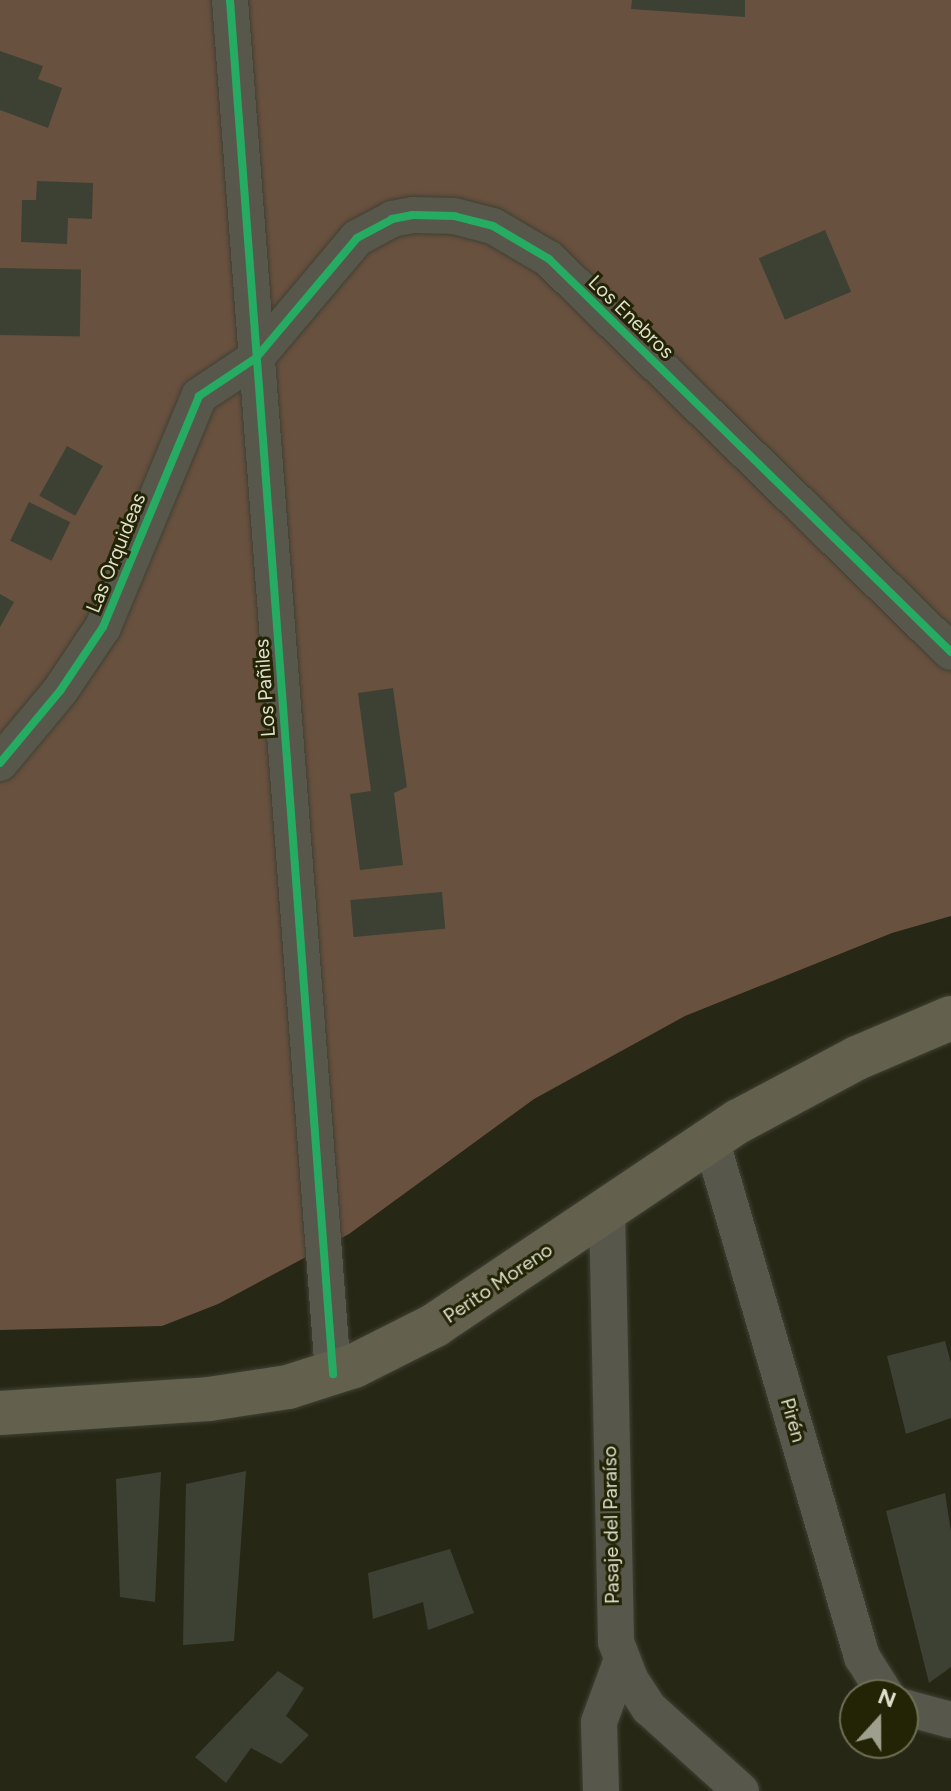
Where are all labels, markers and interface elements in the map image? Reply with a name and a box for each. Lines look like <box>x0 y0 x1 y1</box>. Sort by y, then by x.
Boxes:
street label: Los Enebros <box>583 270 679 364</box>
street label: Las Orquideas <box>81 490 151 616</box>
street label: Los Pañiles <box>250 638 280 738</box>
street label: Perito Moreno <box>439 1238 557 1328</box>
street label: Pirén <box>775 1395 811 1445</box>
street label: Pasaje del Paraíso <box>598 1446 624 1604</box>
north arrow <box>839 1679 919 1759</box>
text: N <box>874 1682 900 1714</box>

